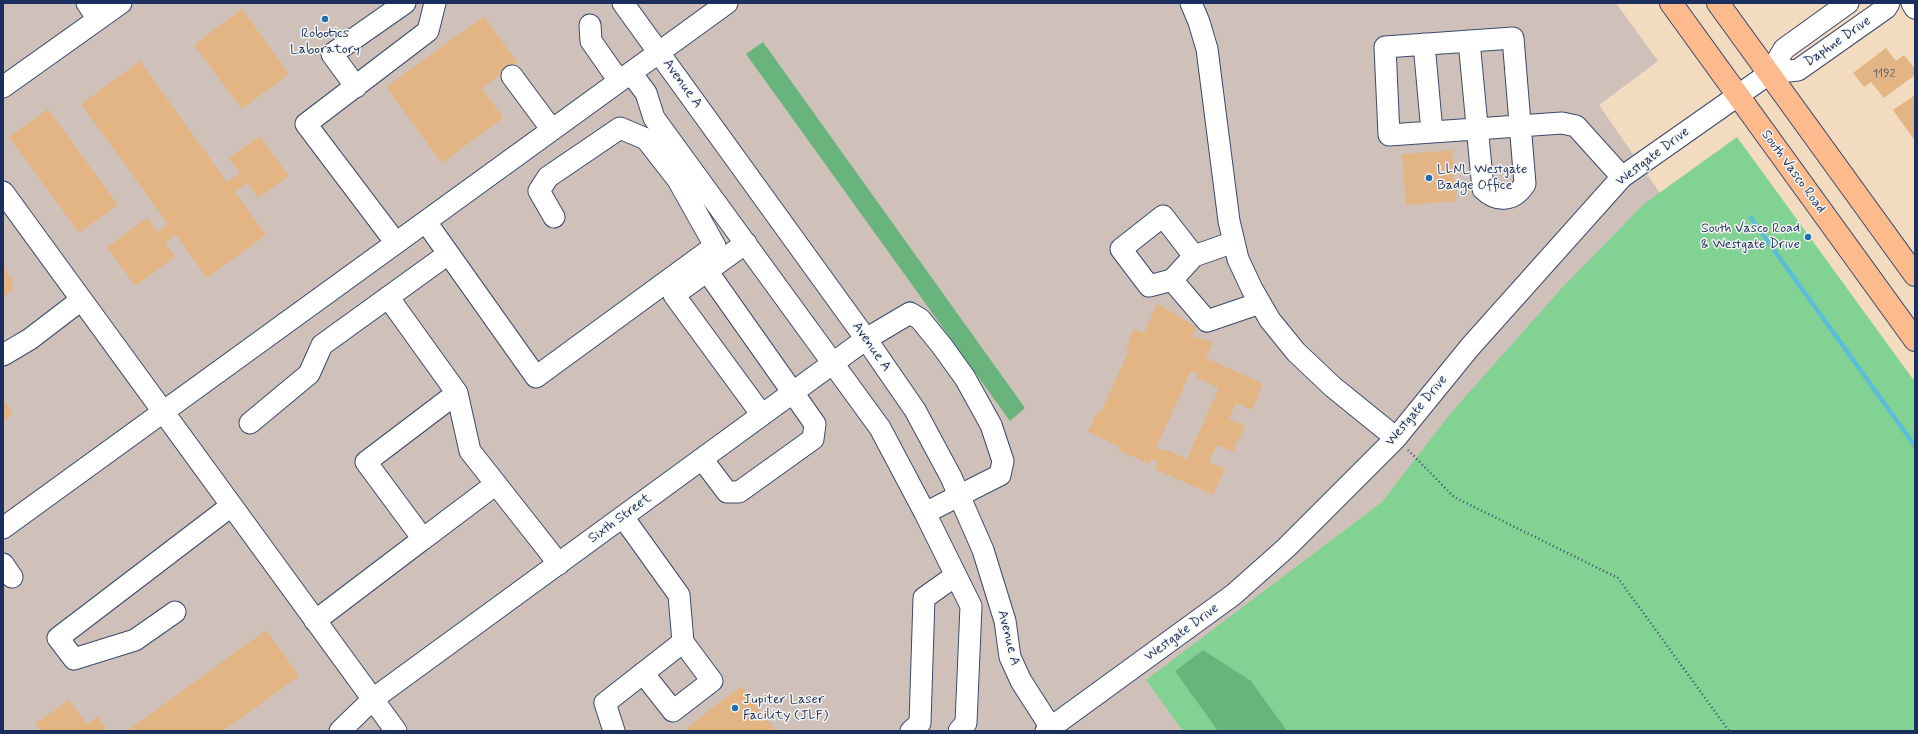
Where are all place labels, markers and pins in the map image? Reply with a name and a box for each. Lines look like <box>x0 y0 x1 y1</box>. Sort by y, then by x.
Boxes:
marker: Robotics Laboratory <box>320 14 330 24</box>
place label: Robotics Laboratory <box>290 26 360 58</box>
place label: LLNL Westgate Badge Office <box>1437 162 1527 194</box>
marker: LLNL Westgate Badge Office <box>1424 173 1434 183</box>
place label: South Vasco Road & Westgate Drive <box>1701 221 1800 254</box>
marker: South Vasco Road & Westgate Drive <box>1803 232 1813 242</box>
place label: Jupiter Laser Facility (JLF) <box>743 692 828 724</box>
marker: Jupiter Laser Facility (JLF) <box>730 703 740 713</box>

